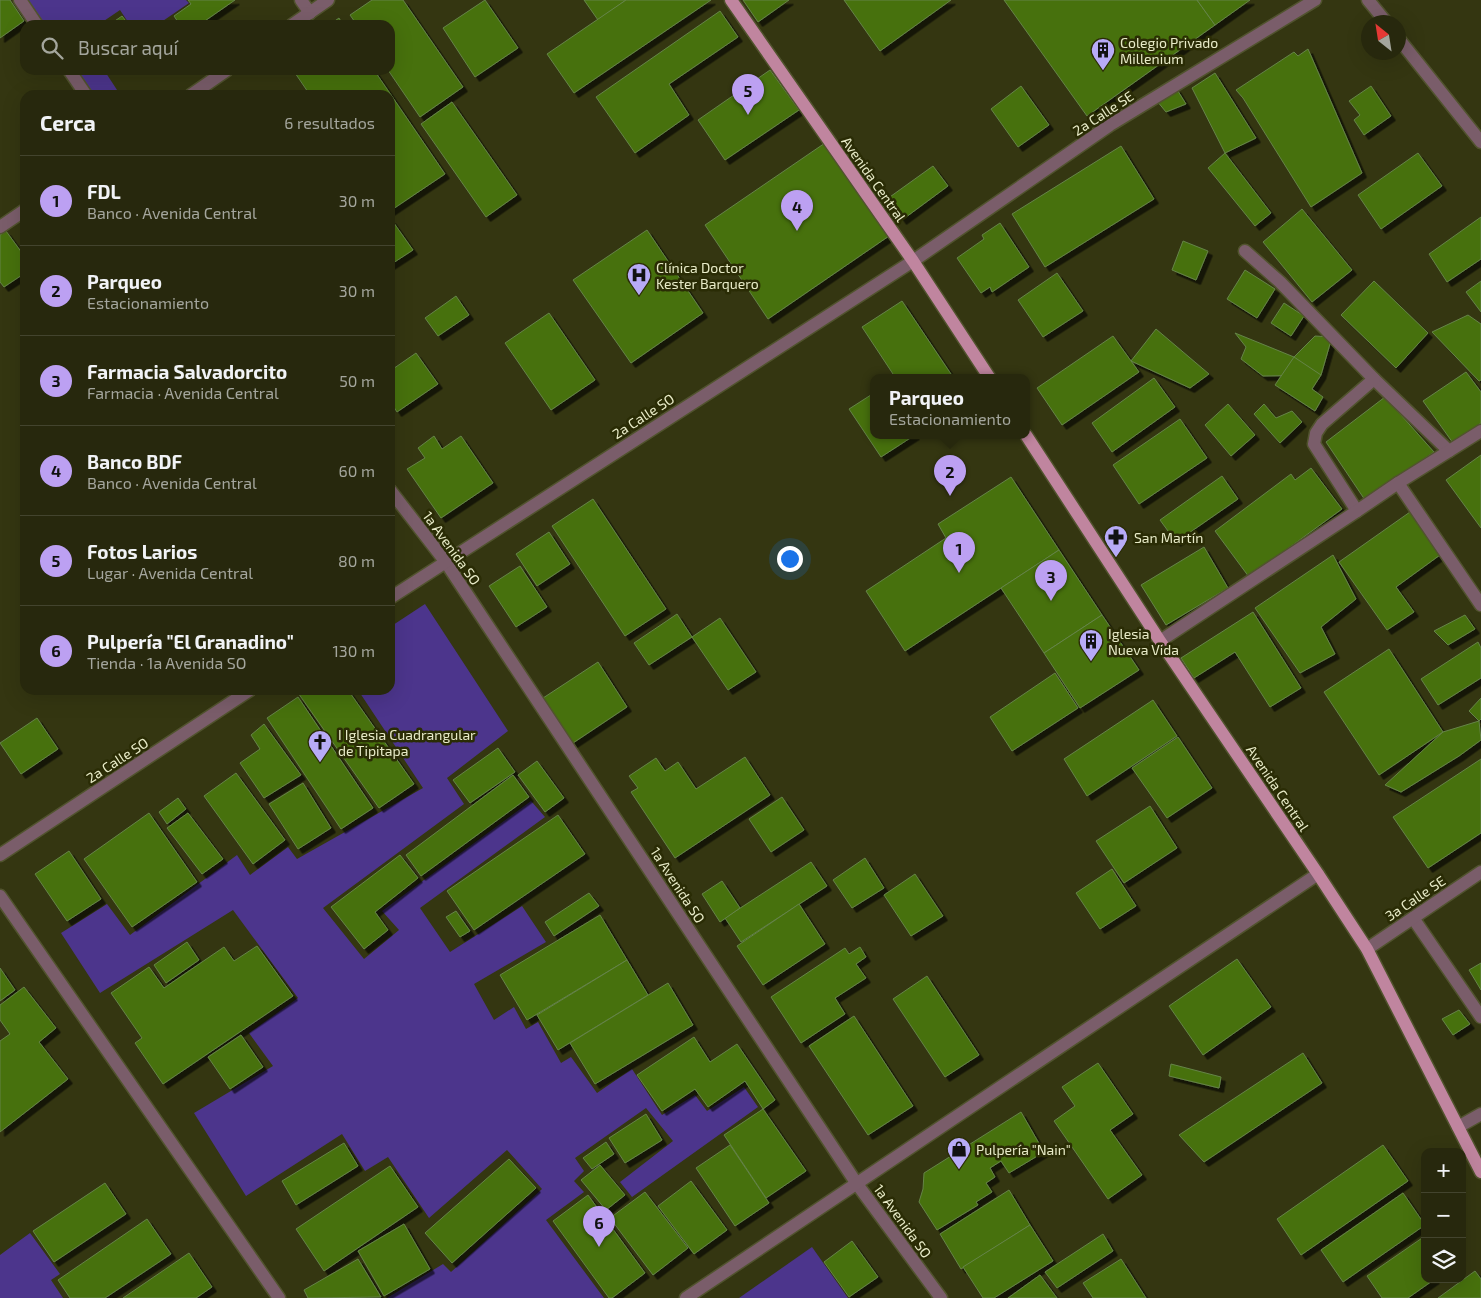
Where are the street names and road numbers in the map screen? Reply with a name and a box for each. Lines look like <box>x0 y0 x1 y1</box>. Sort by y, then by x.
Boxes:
street label: 2a Calle SE <box>1069 87 1137 139</box>
street label: Avenida Central <box>838 133 910 226</box>
street label: 2a Calle SO <box>609 390 677 442</box>
street label: 1a Avenida SO <box>420 508 484 588</box>
street label: 2a Calle SO <box>83 734 151 786</box>
street label: Avenida Central <box>1243 742 1314 835</box>
street label: 1a Avenida SO <box>647 844 709 926</box>
street label: 3a Calle SE <box>1382 872 1448 924</box>
street label: 1a Avenida SO <box>871 1181 935 1261</box>

